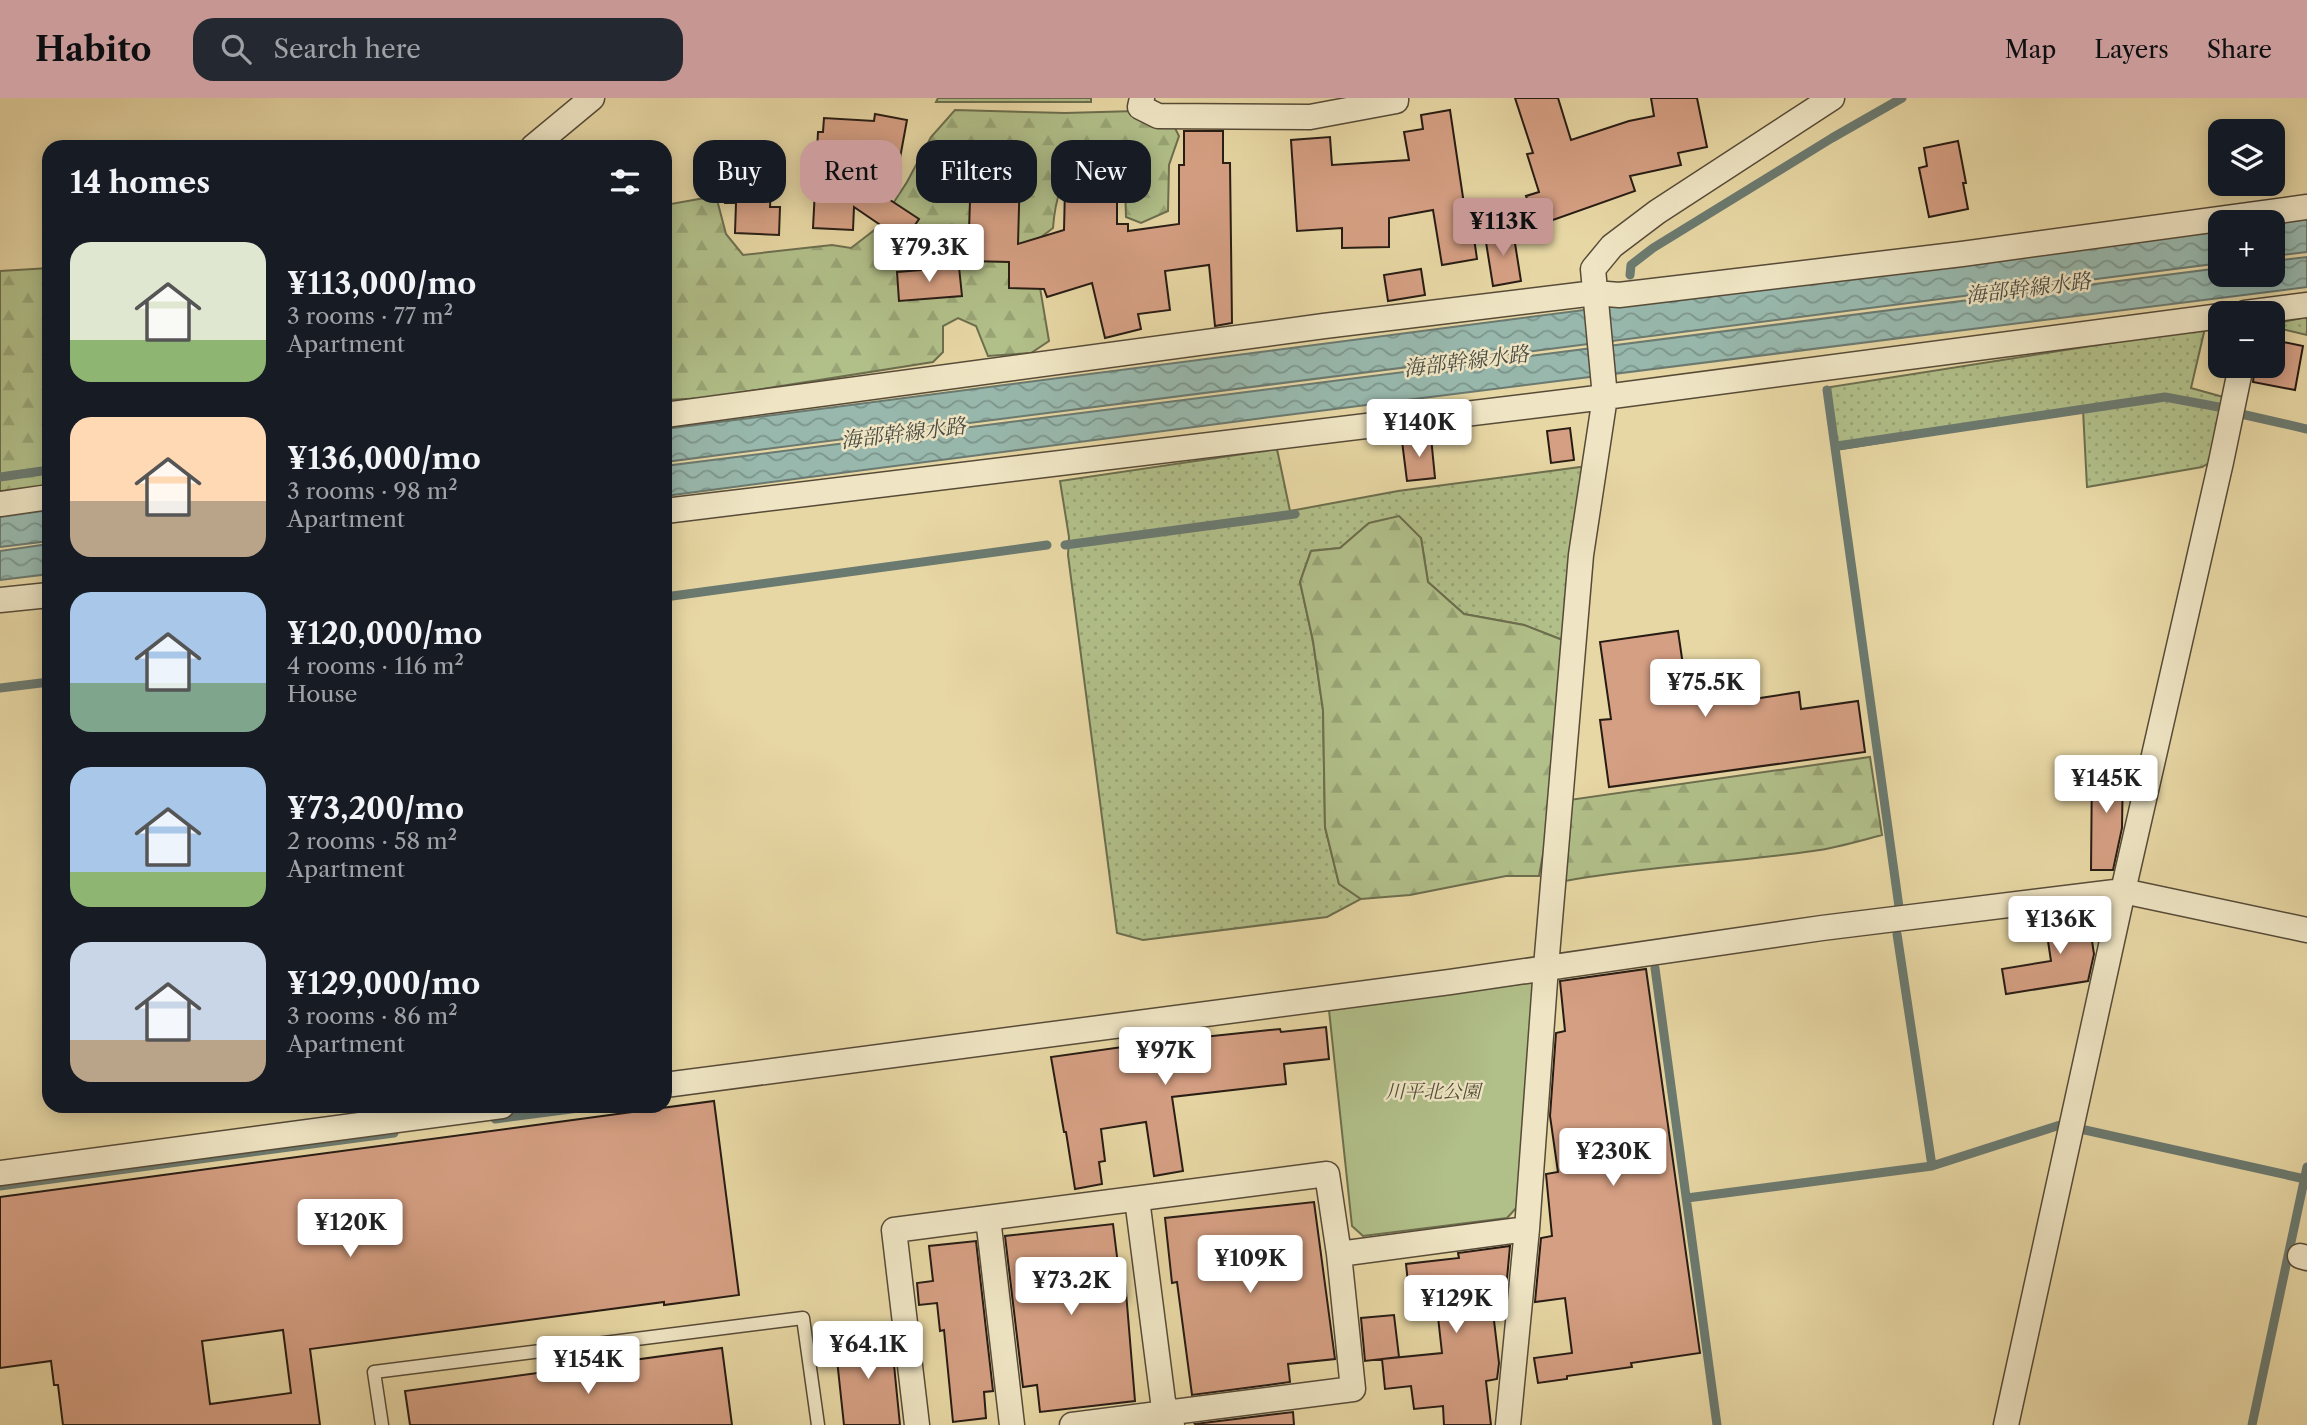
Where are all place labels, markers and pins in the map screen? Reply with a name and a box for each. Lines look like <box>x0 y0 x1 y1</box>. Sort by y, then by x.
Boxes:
pin: ¥113K <box>1454 198 1552 258</box>
pin: ¥79.3K <box>872 225 986 284</box>
pin: ¥140K <box>1370 400 1468 459</box>
pin: ¥75.5K <box>1648 660 1762 719</box>
pin: ¥145K <box>2057 756 2155 815</box>
pin: ¥136K <box>2011 896 2109 956</box>
pin: ¥97K <box>1124 1028 1206 1087</box>
pin: ¥230K <box>1564 1128 1662 1188</box>
pin: ¥120K <box>301 1200 399 1259</box>
pin: ¥109K <box>1201 1236 1299 1295</box>
pin: ¥73.2K <box>1014 1258 1128 1317</box>
pin: ¥129K <box>1407 1276 1505 1335</box>
pin: ¥64.1K <box>811 1322 925 1381</box>
pin: ¥154K <box>539 1336 637 1396</box>

